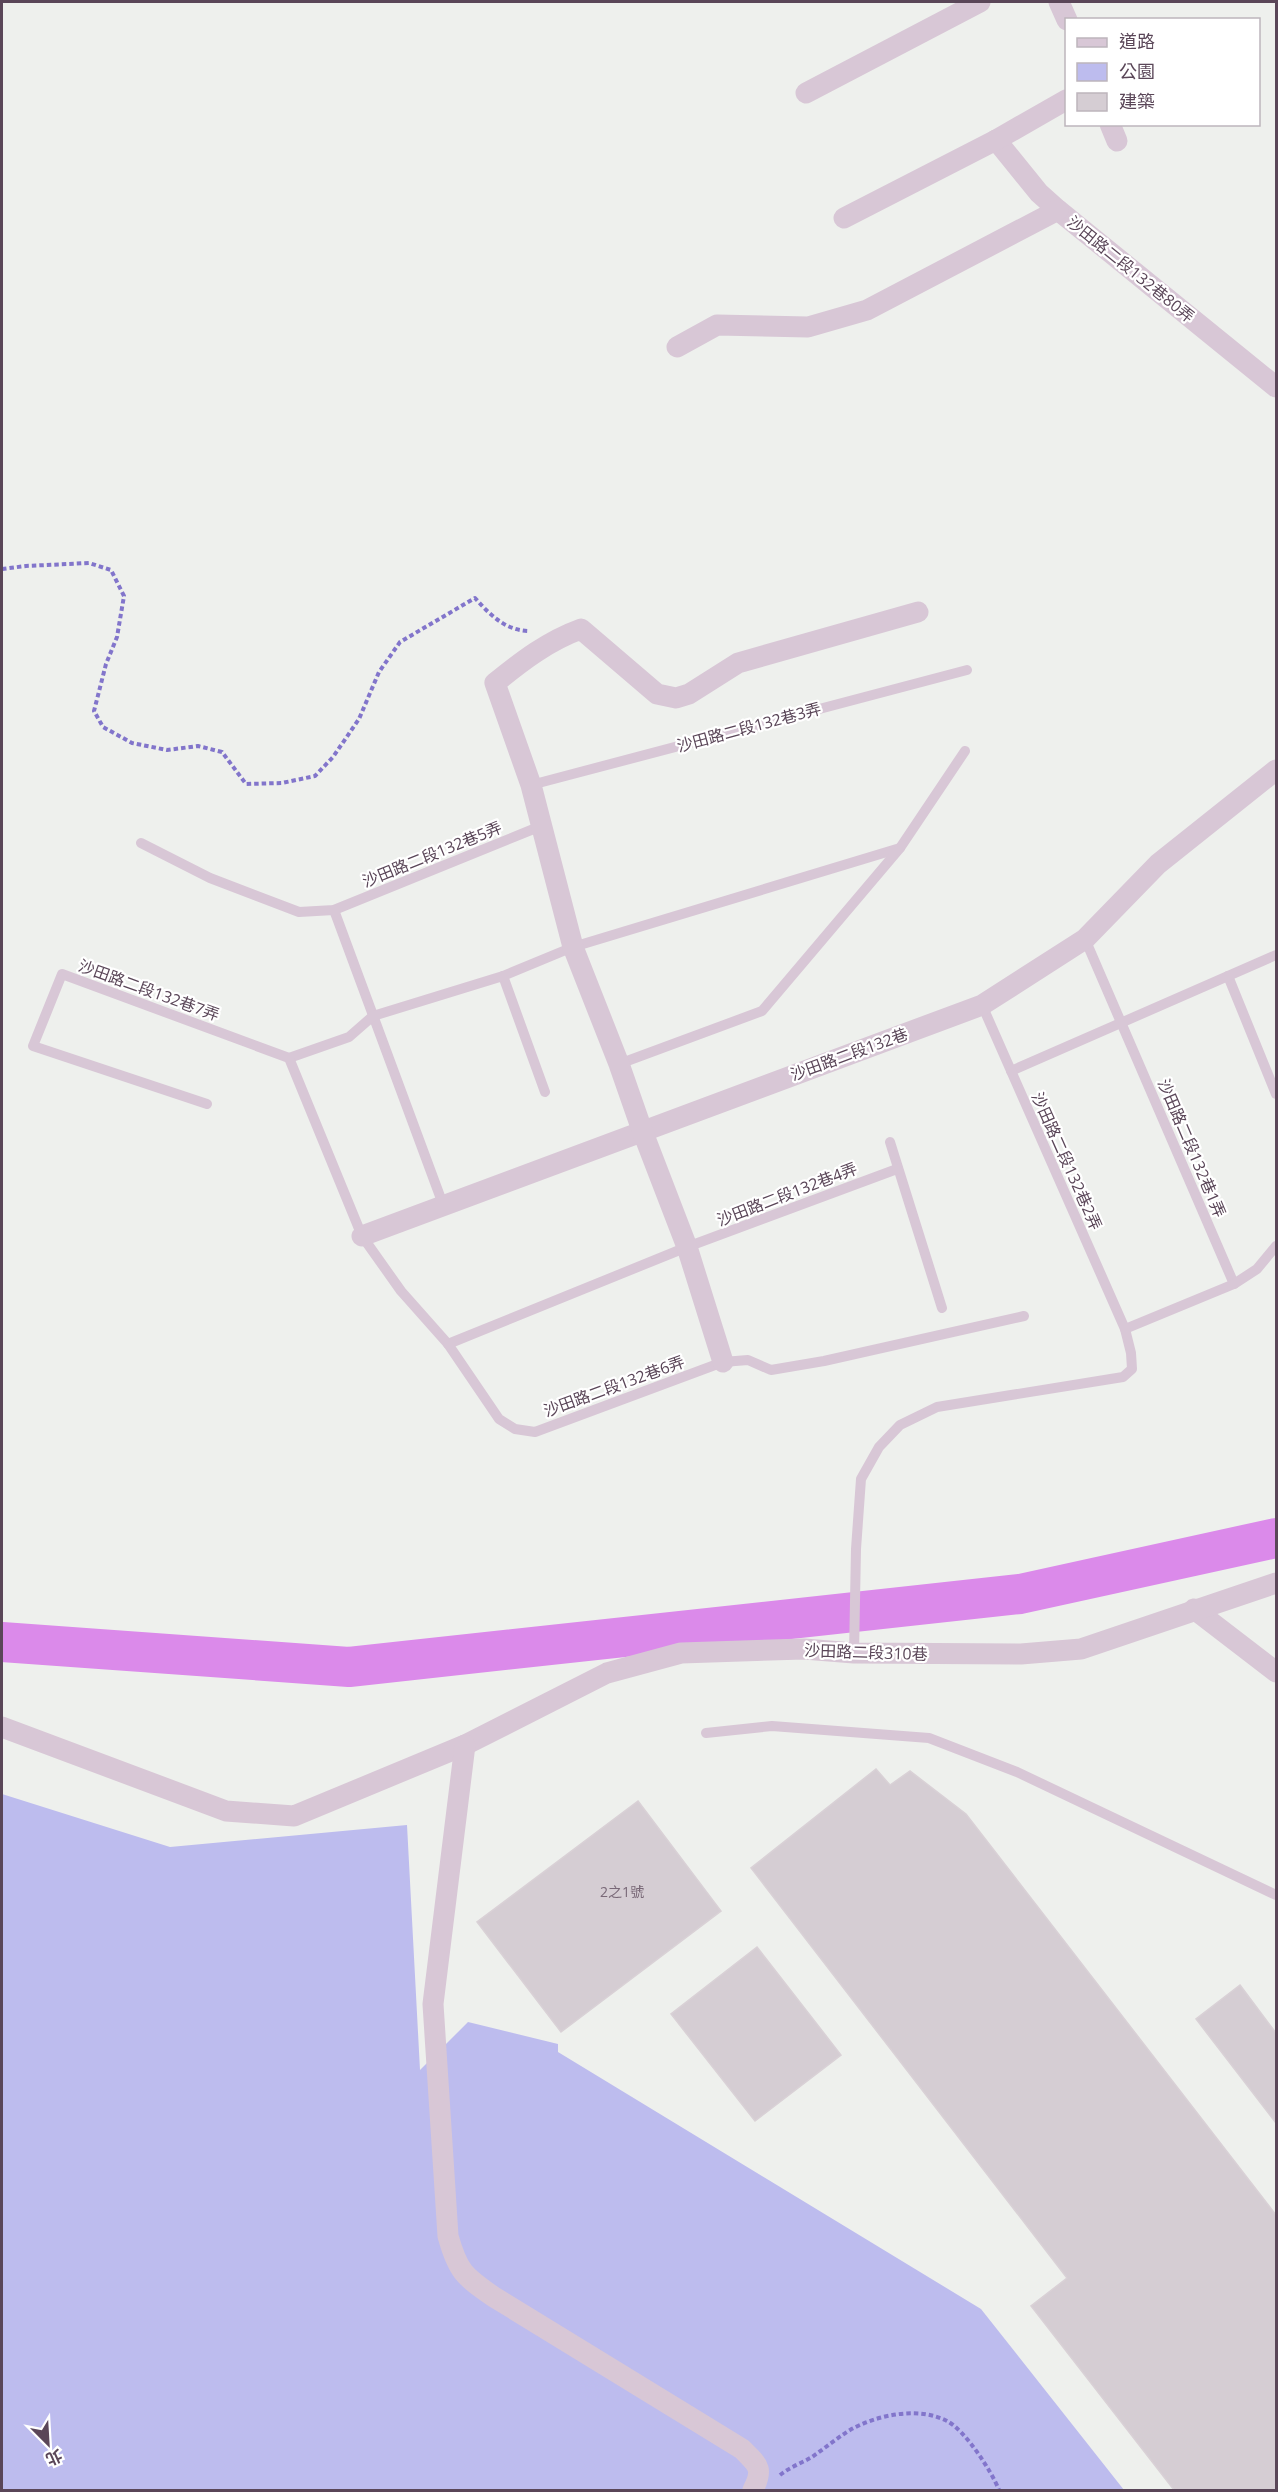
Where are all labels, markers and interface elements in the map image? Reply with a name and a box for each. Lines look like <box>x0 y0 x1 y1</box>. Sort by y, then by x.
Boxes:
legend <box>1065 18 1260 126</box>
text: 道路 <box>1119 29 1155 53</box>
text: 公園 <box>1119 59 1155 83</box>
text: 建築 <box>1119 89 1155 113</box>
street label: 沙田路二段132巷80弄 <box>1063 211 1199 327</box>
street label: 沙田路二段132巷3弄 <box>674 697 824 757</box>
street label: 沙田路二段132巷5弄 <box>359 816 505 892</box>
street label: 沙田路二段132巷7弄 <box>75 954 223 1026</box>
street label: 沙田路二段132巷 <box>787 1023 911 1085</box>
street label: 沙田路二段132巷1弄 <box>1153 1075 1231 1221</box>
street label: 沙田路二段132巷2弄 <box>1027 1089 1107 1233</box>
street label: 沙田路二段132巷4弄 <box>714 1157 860 1231</box>
street label: 沙田路二段132巷6弄 <box>540 1350 688 1422</box>
street label: 沙田路二段310巷 <box>804 1639 928 1665</box>
house number: 2之1號 <box>600 1882 644 1901</box>
north arrow <box>18 2414 78 2474</box>
text: 北 <box>42 2444 66 2471</box>

